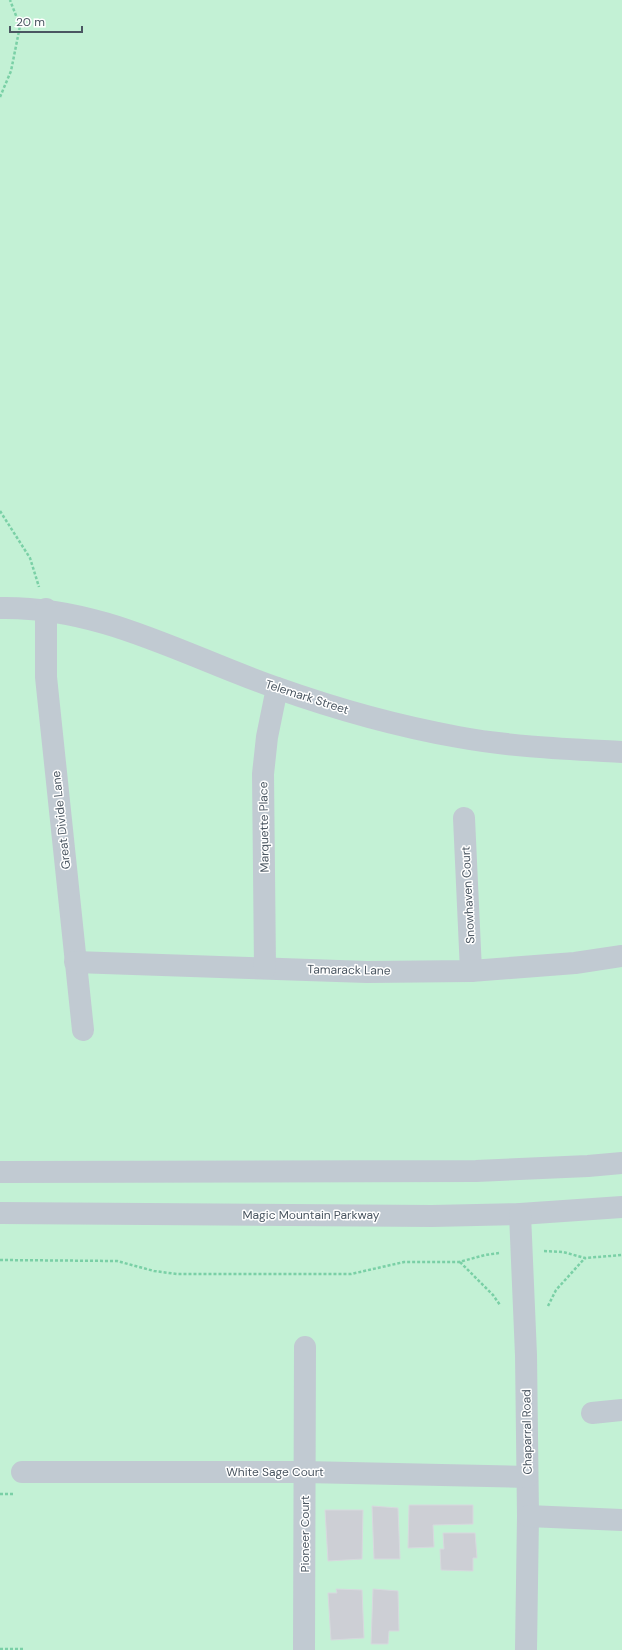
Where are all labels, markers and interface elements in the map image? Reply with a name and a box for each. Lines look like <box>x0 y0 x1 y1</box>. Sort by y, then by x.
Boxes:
scale bar <box>10 8 82 34</box>
text: 20 m <box>16 14 45 30</box>
street label: Telemark Street <box>263 676 351 718</box>
street label: Great Divide Lane <box>48 770 74 870</box>
street label: Marquette Place <box>255 781 273 873</box>
street label: Snowhaven Court <box>457 845 479 944</box>
street label: Tamarack Lane <box>307 961 391 979</box>
street label: Magic Mountain Parkway <box>242 1207 380 1223</box>
street label: Chaparral Road <box>518 1389 536 1475</box>
street label: White Sage Court <box>226 1464 324 1480</box>
street label: Pioneer Court <box>297 1495 313 1572</box>

